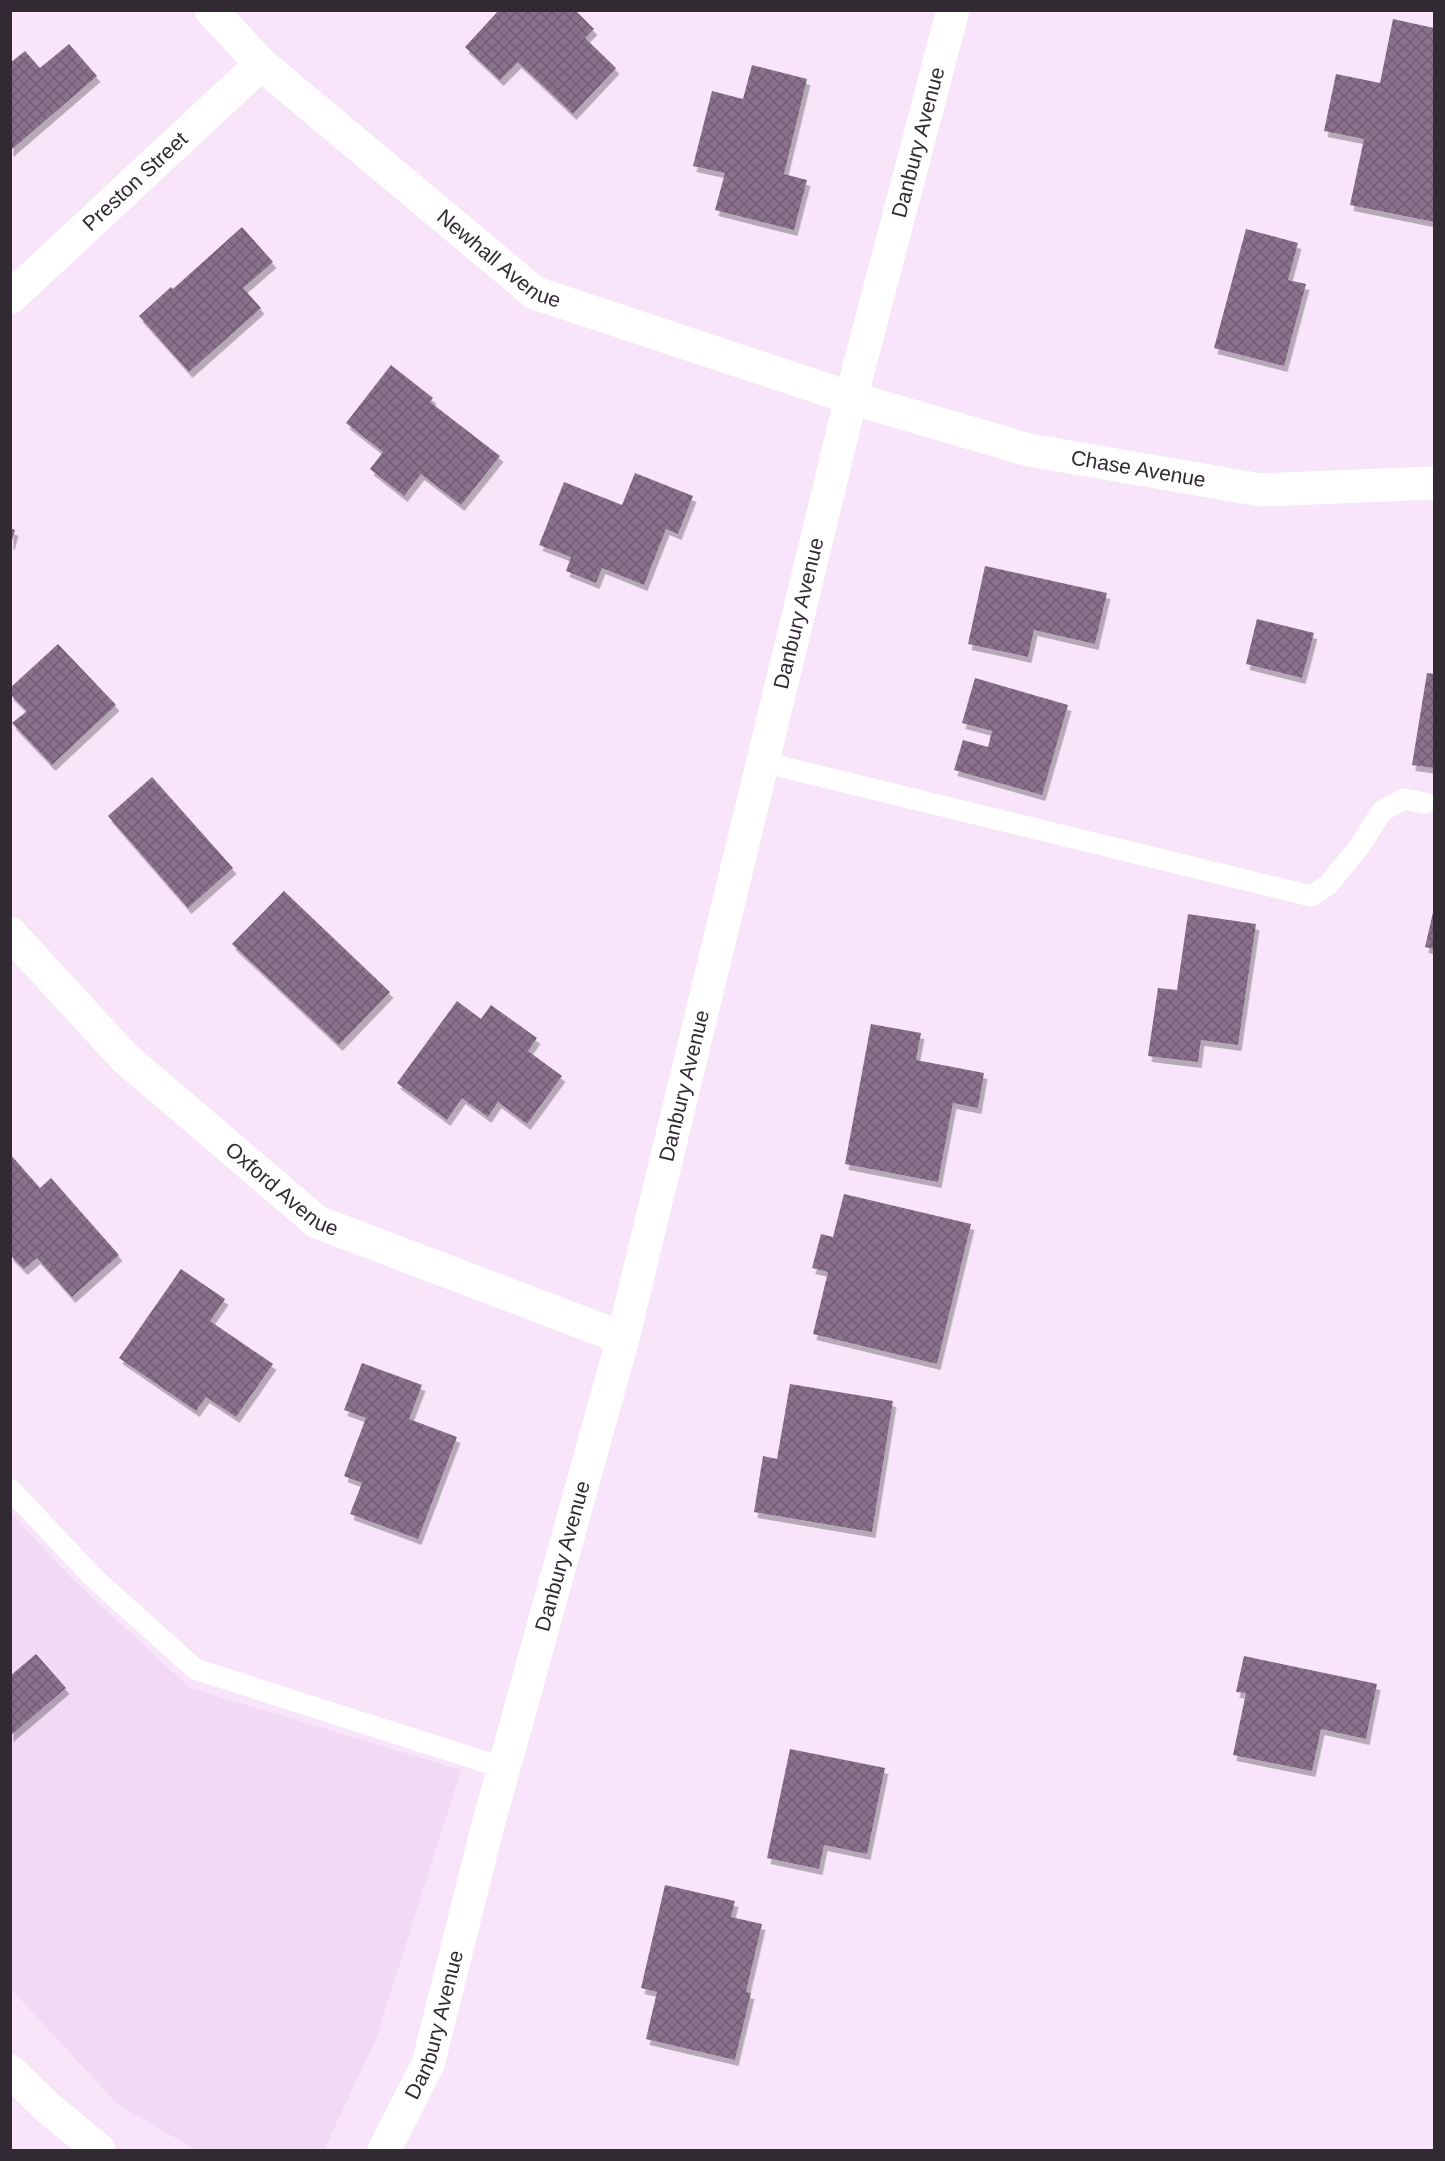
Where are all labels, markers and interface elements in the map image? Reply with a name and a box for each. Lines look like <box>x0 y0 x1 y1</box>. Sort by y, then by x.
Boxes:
street label: Danbury Avenue <box>887 64 949 220</box>
street label: Preston Street <box>78 127 192 235</box>
street label: Newhall Avenue <box>433 204 564 312</box>
street label: Chase Avenue <box>1069 445 1207 491</box>
street label: Danbury Avenue <box>769 535 828 691</box>
street label: Danbury Avenue <box>654 1008 713 1164</box>
street label: Oxford Avenue <box>221 1137 342 1240</box>
street label: Danbury Avenue <box>530 1478 594 1634</box>
street label: Danbury Avenue <box>400 1948 467 2103</box>

